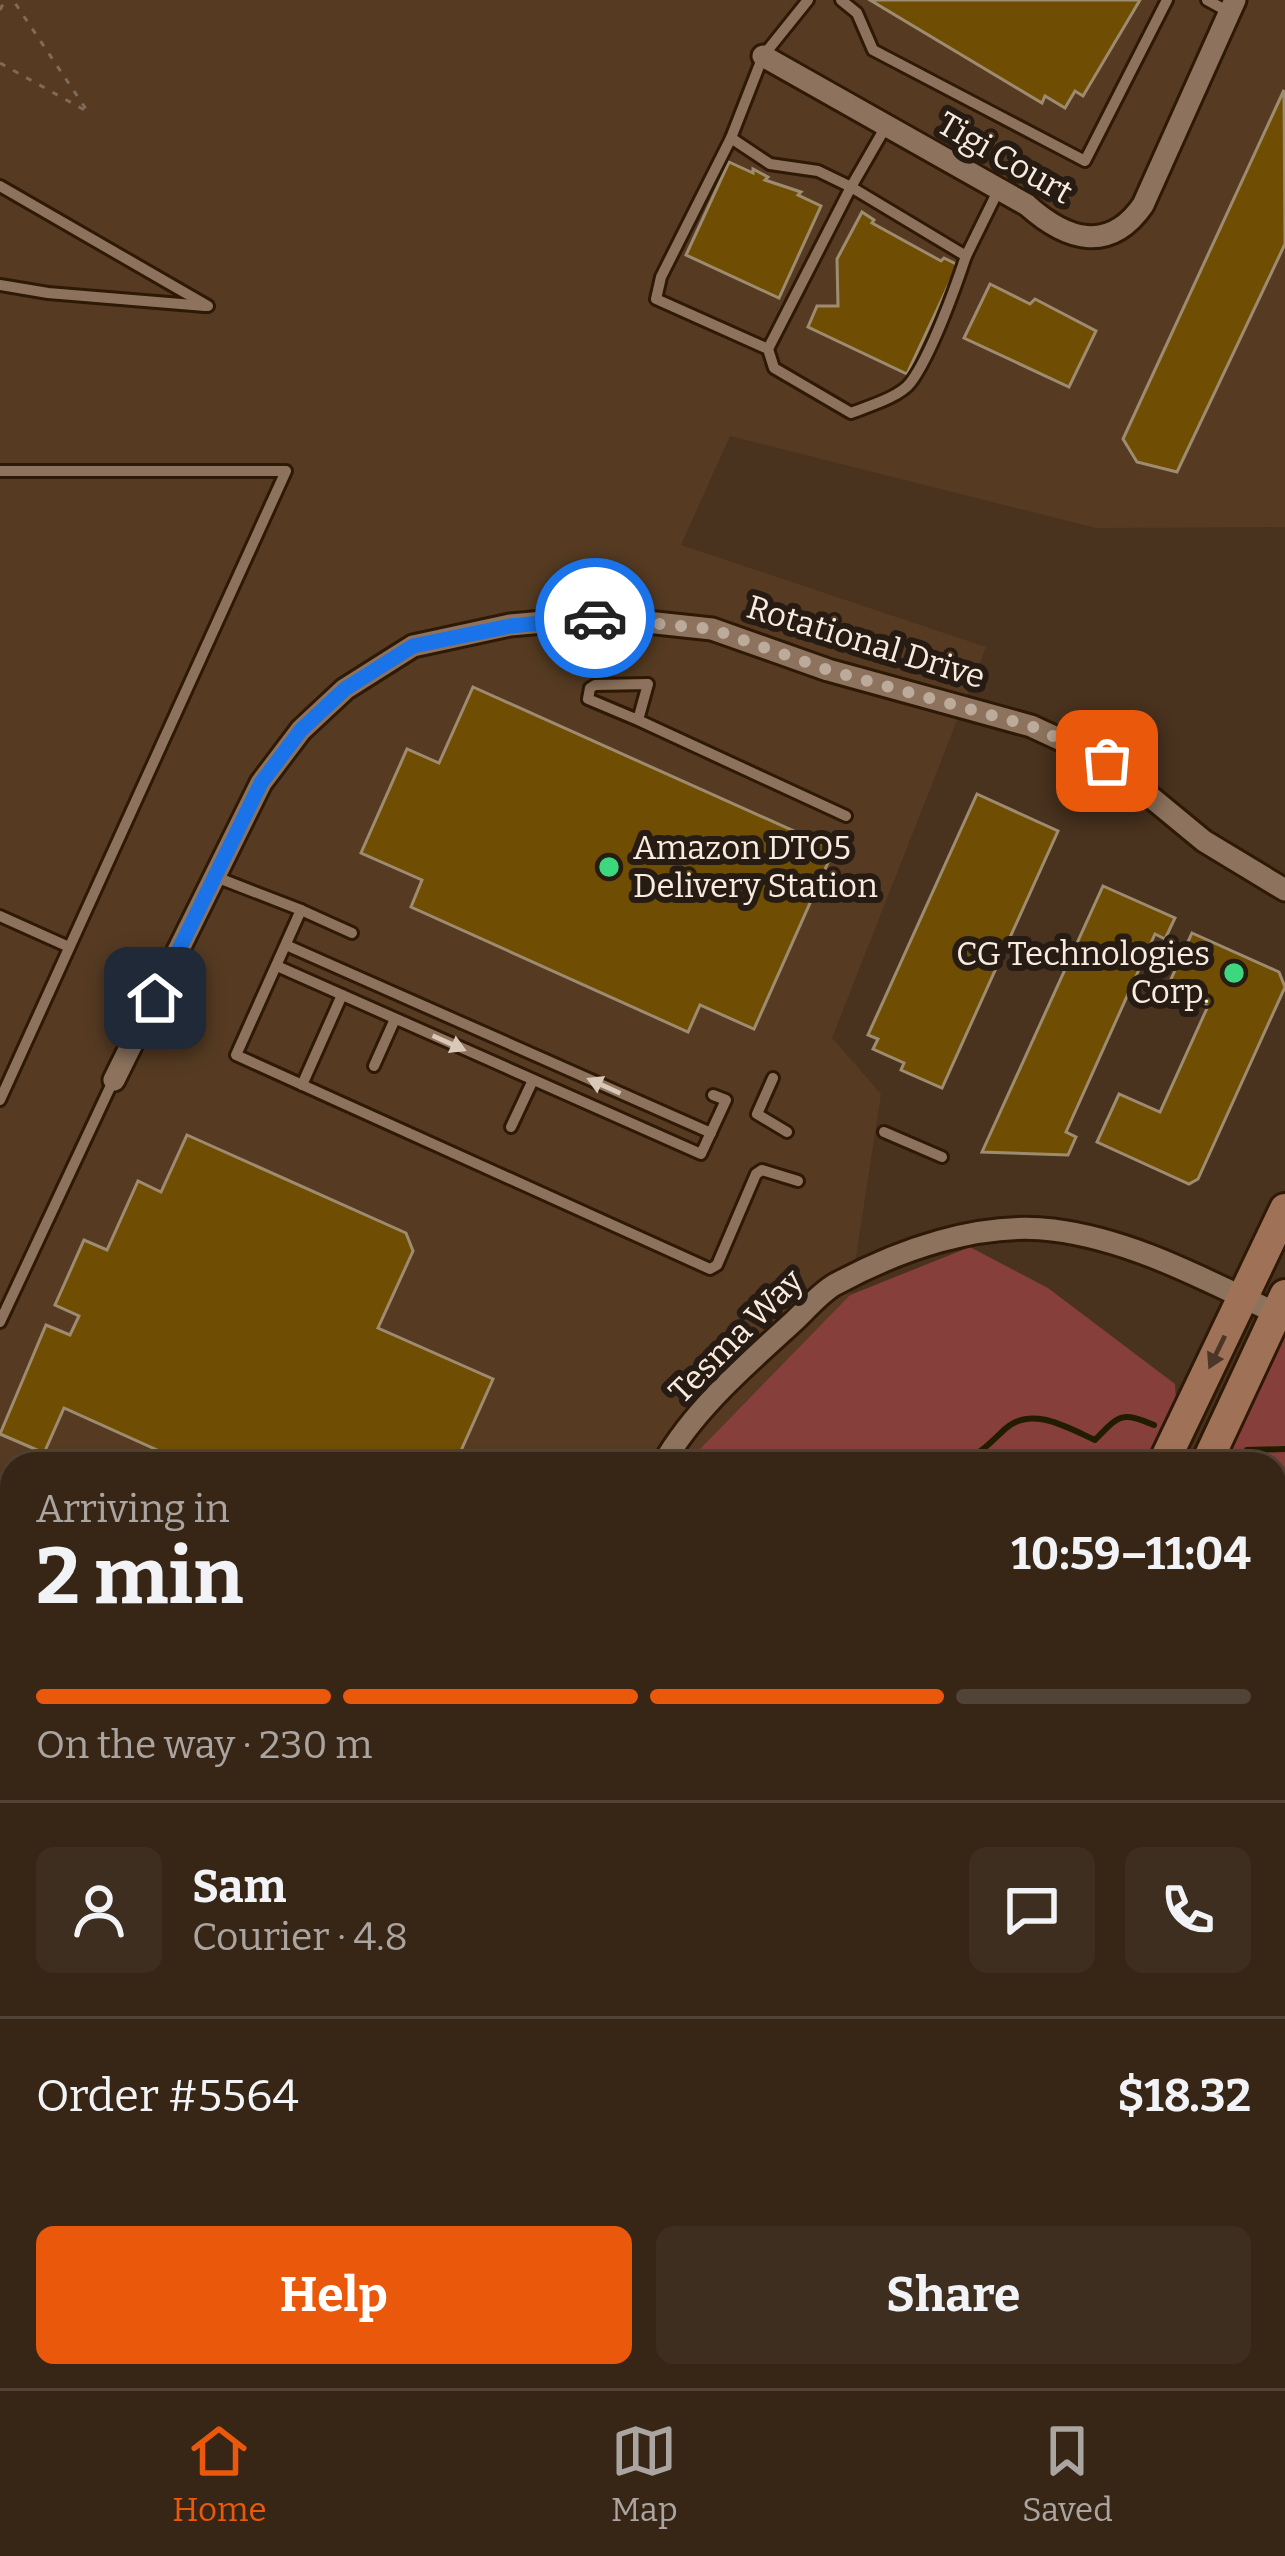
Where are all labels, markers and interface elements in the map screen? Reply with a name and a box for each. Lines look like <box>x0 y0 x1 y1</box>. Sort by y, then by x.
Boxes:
street label: Tigi Court <box>930 103 1080 213</box>
courier <box>535 558 655 678</box>
icon: car <box>562 585 628 651</box>
street label: Rotational Drive <box>742 587 990 697</box>
pin <box>1056 710 1158 812</box>
icon: bag <box>1074 728 1140 794</box>
place label: Amazon DTO5 Delivery Station <box>633 828 878 906</box>
marker: Amazon DTO5 Delivery Station <box>596 854 622 880</box>
place label: CG Technologies Corp. <box>956 934 1210 1012</box>
pin <box>104 947 206 1049</box>
marker: CG Technologies Corp. <box>1221 960 1247 986</box>
icon: home <box>122 965 188 1031</box>
one-way arrow <box>432 1033 467 1053</box>
one-way arrow <box>586 1075 621 1095</box>
street label: Tesma Way <box>661 1260 812 1411</box>
one-way arrow <box>1207 1335 1227 1369</box>
text: Arriving in <box>36 1486 230 1532</box>
text: 10:59–11:04 <box>1011 1527 1251 1581</box>
text: 2 min <box>36 1530 243 1624</box>
text: On the way · 230 m <box>36 1722 373 1768</box>
button: person <box>36 1847 162 1973</box>
button: chat <box>969 1847 1095 1973</box>
button: phone <box>1125 1847 1251 1973</box>
text: Sam <box>192 1860 286 1914</box>
text: Courier · 4.8 <box>192 1914 408 1960</box>
text: Order #5564 <box>36 2069 299 2123</box>
text: $18.32 <box>1117 2069 1251 2123</box>
button: Help <box>36 2226 632 2364</box>
button: Share <box>656 2226 1251 2364</box>
tab: Home <box>172 2418 266 2530</box>
tab: Map <box>611 2418 678 2530</box>
tab: Saved <box>1022 2418 1113 2530</box>

